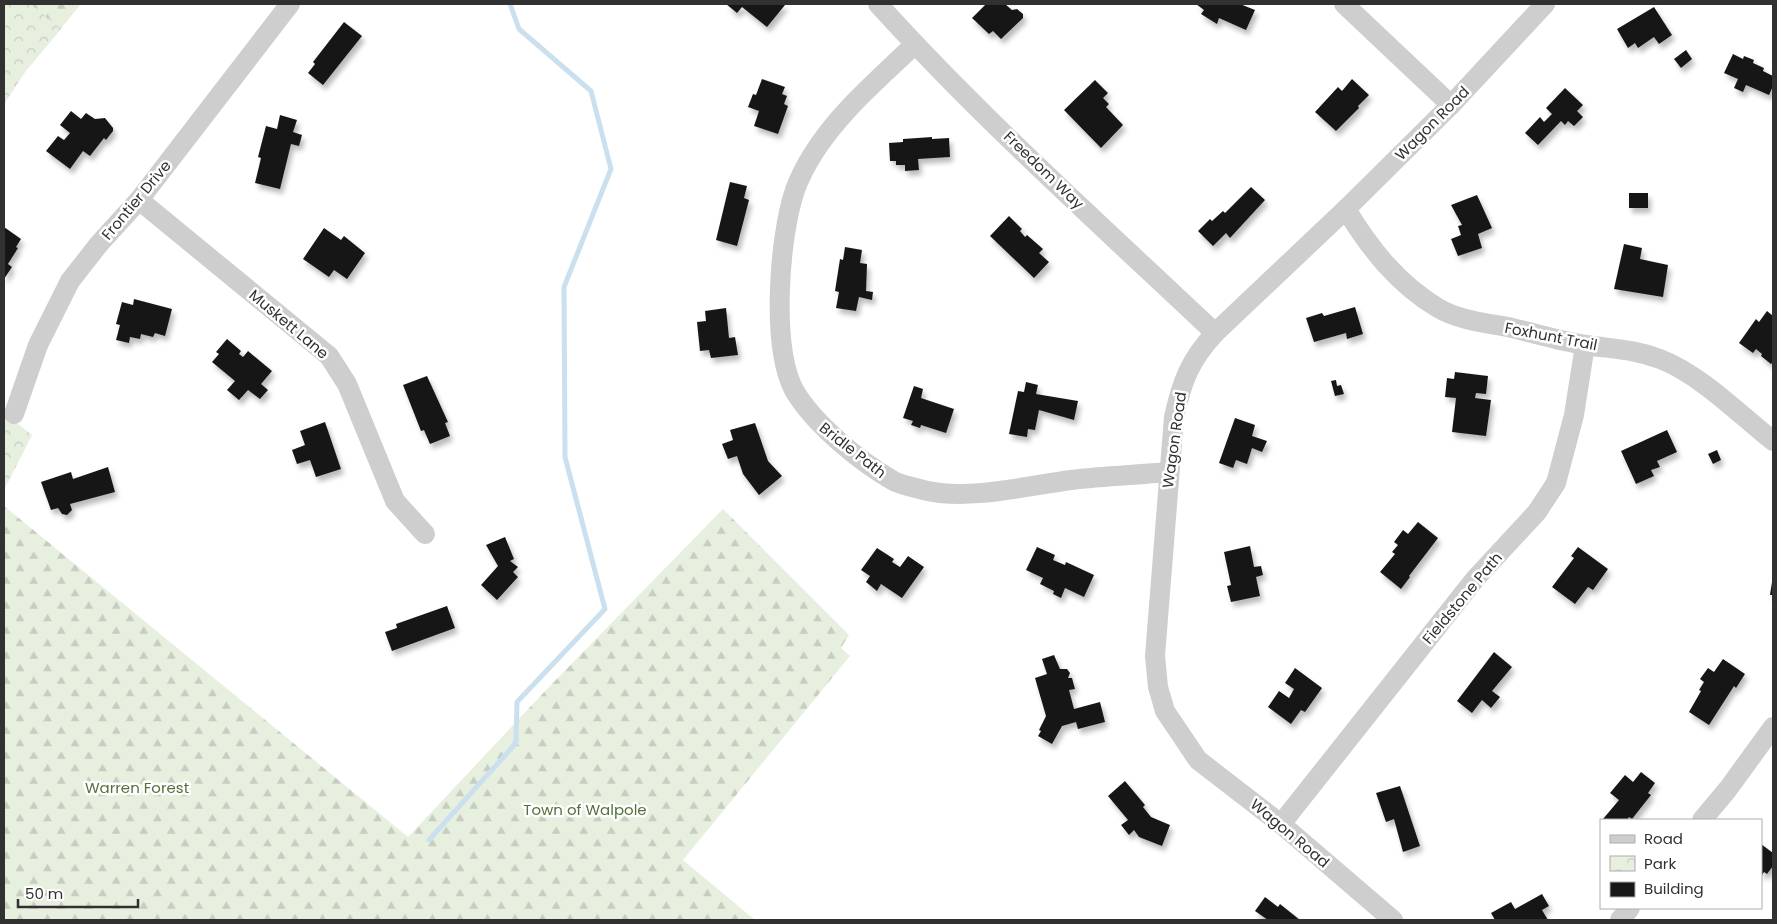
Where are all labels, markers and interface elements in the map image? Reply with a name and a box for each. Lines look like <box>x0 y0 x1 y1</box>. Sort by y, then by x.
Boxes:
street label: Wagon Road <box>1390 81 1474 165</box>
street label: Freedom Way <box>999 126 1089 214</box>
street label: Frontier Drive <box>96 156 176 244</box>
street label: Muskett Lane <box>245 285 333 363</box>
street label: Foxhunt Trail <box>1503 317 1599 355</box>
street label: Wagon Road <box>1157 390 1191 490</box>
street label: Bridle Path <box>815 417 891 483</box>
street label: Fieldstone Path <box>1417 548 1507 648</box>
park label: Warren Forest <box>85 777 189 798</box>
street label: Wagon Road <box>1246 794 1334 872</box>
park label: Town of Walpole <box>523 799 647 820</box>
legend <box>1600 819 1762 909</box>
text: Road <box>1644 828 1683 849</box>
text: Park <box>1644 853 1676 874</box>
scale bar <box>18 876 138 908</box>
text: Building <box>1644 878 1704 899</box>
text: 50 m <box>25 883 63 904</box>

